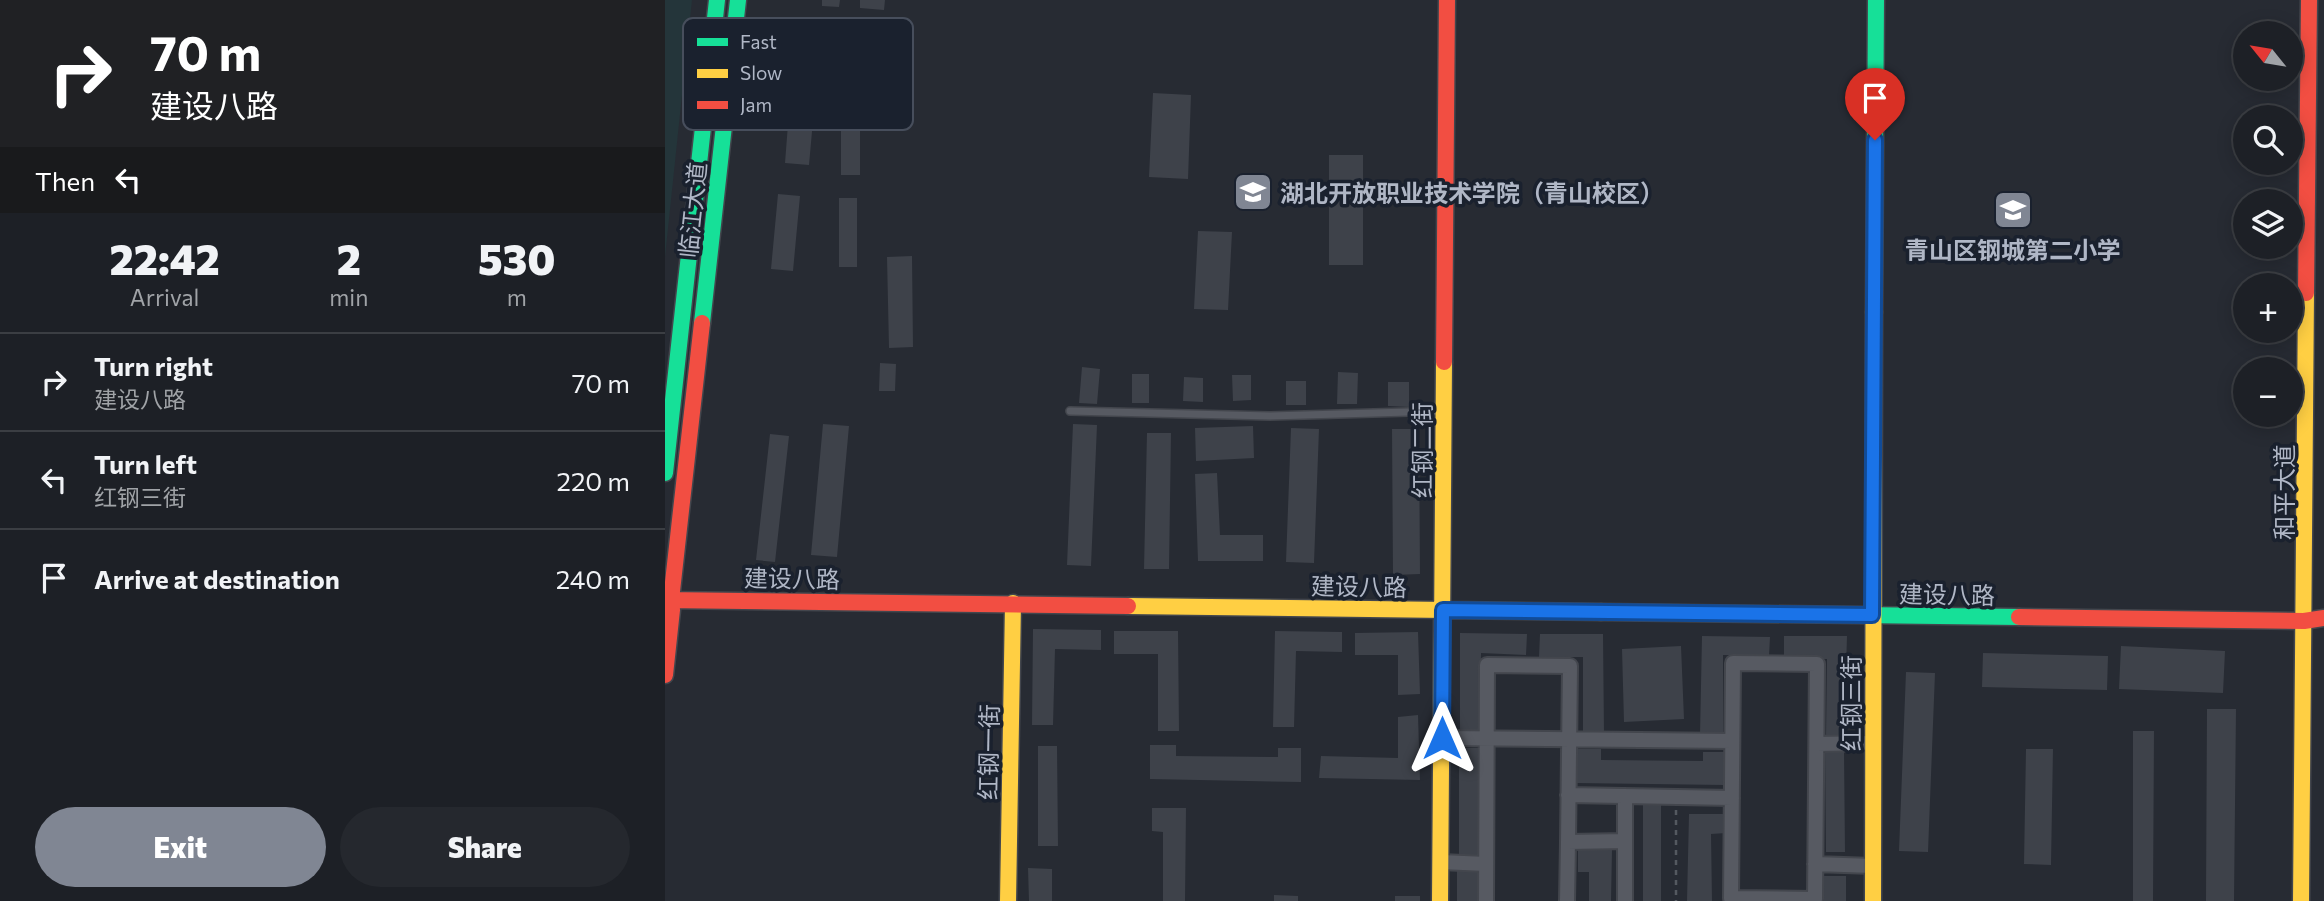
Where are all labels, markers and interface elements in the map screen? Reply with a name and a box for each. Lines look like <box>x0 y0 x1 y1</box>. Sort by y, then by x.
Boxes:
legend <box>683 18 913 130</box>
text: 70 m <box>150 21 261 81</box>
north arrow <box>2233 21 2303 91</box>
map controls <box>2233 21 2303 427</box>
icon: right <box>35 28 126 119</box>
text: Fast <box>740 30 777 53</box>
text: Slow <box>740 61 782 84</box>
pin <box>1845 68 1905 140</box>
icon: arrive <box>1856 79 1894 117</box>
text: 建设八路 <box>150 85 278 125</box>
text: Jam <box>740 93 772 116</box>
button: search <box>2233 105 2303 175</box>
icon: left <box>109 161 147 199</box>
street label: 临江大道 <box>673 161 711 259</box>
text: Then <box>35 165 95 196</box>
school or university icon: 湖北开放职业技术学院（青山校区） <box>1232 171 1274 213</box>
place label: 湖北开放职业技术学院（青山校区） <box>1280 178 1664 207</box>
school or university icon: 青山区钢城第二小学 <box>1992 189 2034 231</box>
button: layers <box>2233 189 2303 259</box>
text: 22:42 <box>109 232 220 284</box>
text: 2 <box>337 232 361 284</box>
text: 530 <box>478 232 556 284</box>
place label: 青山区钢城第二小学 <box>1905 235 2121 264</box>
button: + <box>2233 273 2303 343</box>
text: Arrival <box>130 283 199 311</box>
text: min <box>329 283 368 311</box>
text: m <box>507 283 527 311</box>
text: Turn right <box>94 350 213 381</box>
button: − <box>2233 357 2303 427</box>
icon: right <box>35 363 73 401</box>
text: 70 m <box>572 367 630 398</box>
text: 建设八路 <box>94 385 186 413</box>
street label: 红钢二街 <box>1407 402 1436 498</box>
street label: 和平大道 <box>2269 444 2298 540</box>
text: Turn left <box>94 448 197 479</box>
icon: left <box>35 461 73 499</box>
text: 220 m <box>557 465 630 496</box>
text: 红钢三街 <box>94 483 186 511</box>
icon: arrive <box>35 559 73 597</box>
text: Arrive at destination <box>94 563 340 594</box>
text: 240 m <box>556 563 630 594</box>
street label: 建设八路 <box>744 563 840 593</box>
street label: 建设八路 <box>1311 571 1407 601</box>
street label: 建设八路 <box>1899 579 1995 609</box>
street label: 红钢三街 <box>1836 655 1865 751</box>
position arrow <box>1405 701 1479 775</box>
street label: 红钢一街 <box>973 704 1003 800</box>
button: Exit <box>35 807 326 887</box>
button: Share <box>340 807 630 887</box>

